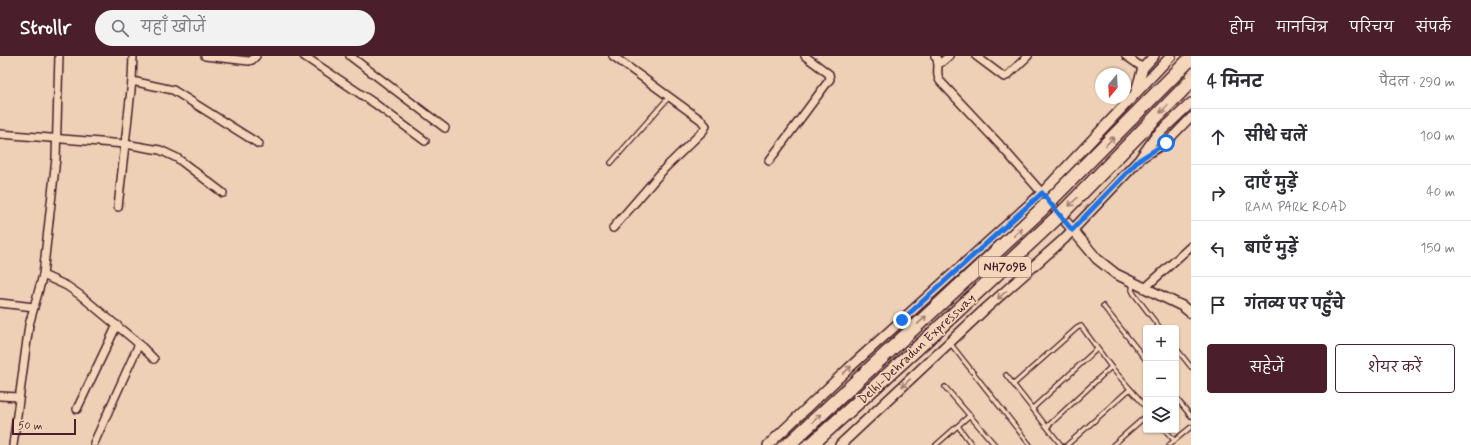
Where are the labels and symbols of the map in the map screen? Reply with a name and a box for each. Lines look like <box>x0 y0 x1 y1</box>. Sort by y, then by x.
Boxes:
north arrow <box>1095 68 1131 104</box>
one-way arrow <box>1159 104 1169 114</box>
route start <box>1157 134 1175 152</box>
one-way arrow <box>1105 136 1115 146</box>
one-way arrow <box>1068 197 1078 207</box>
one-way arrow <box>1012 228 1022 237</box>
road number: NH709B <box>979 257 1031 277</box>
street label: Delhi-Dehradun Expressway <box>855 290 979 408</box>
one-way arrow <box>997 290 1007 300</box>
route end <box>893 311 911 329</box>
one-way arrow <box>917 316 928 325</box>
one-way arrow <box>842 366 852 375</box>
one-way arrow <box>902 378 912 387</box>
one-way arrow <box>812 414 822 423</box>
scale bar <box>12 417 76 436</box>

